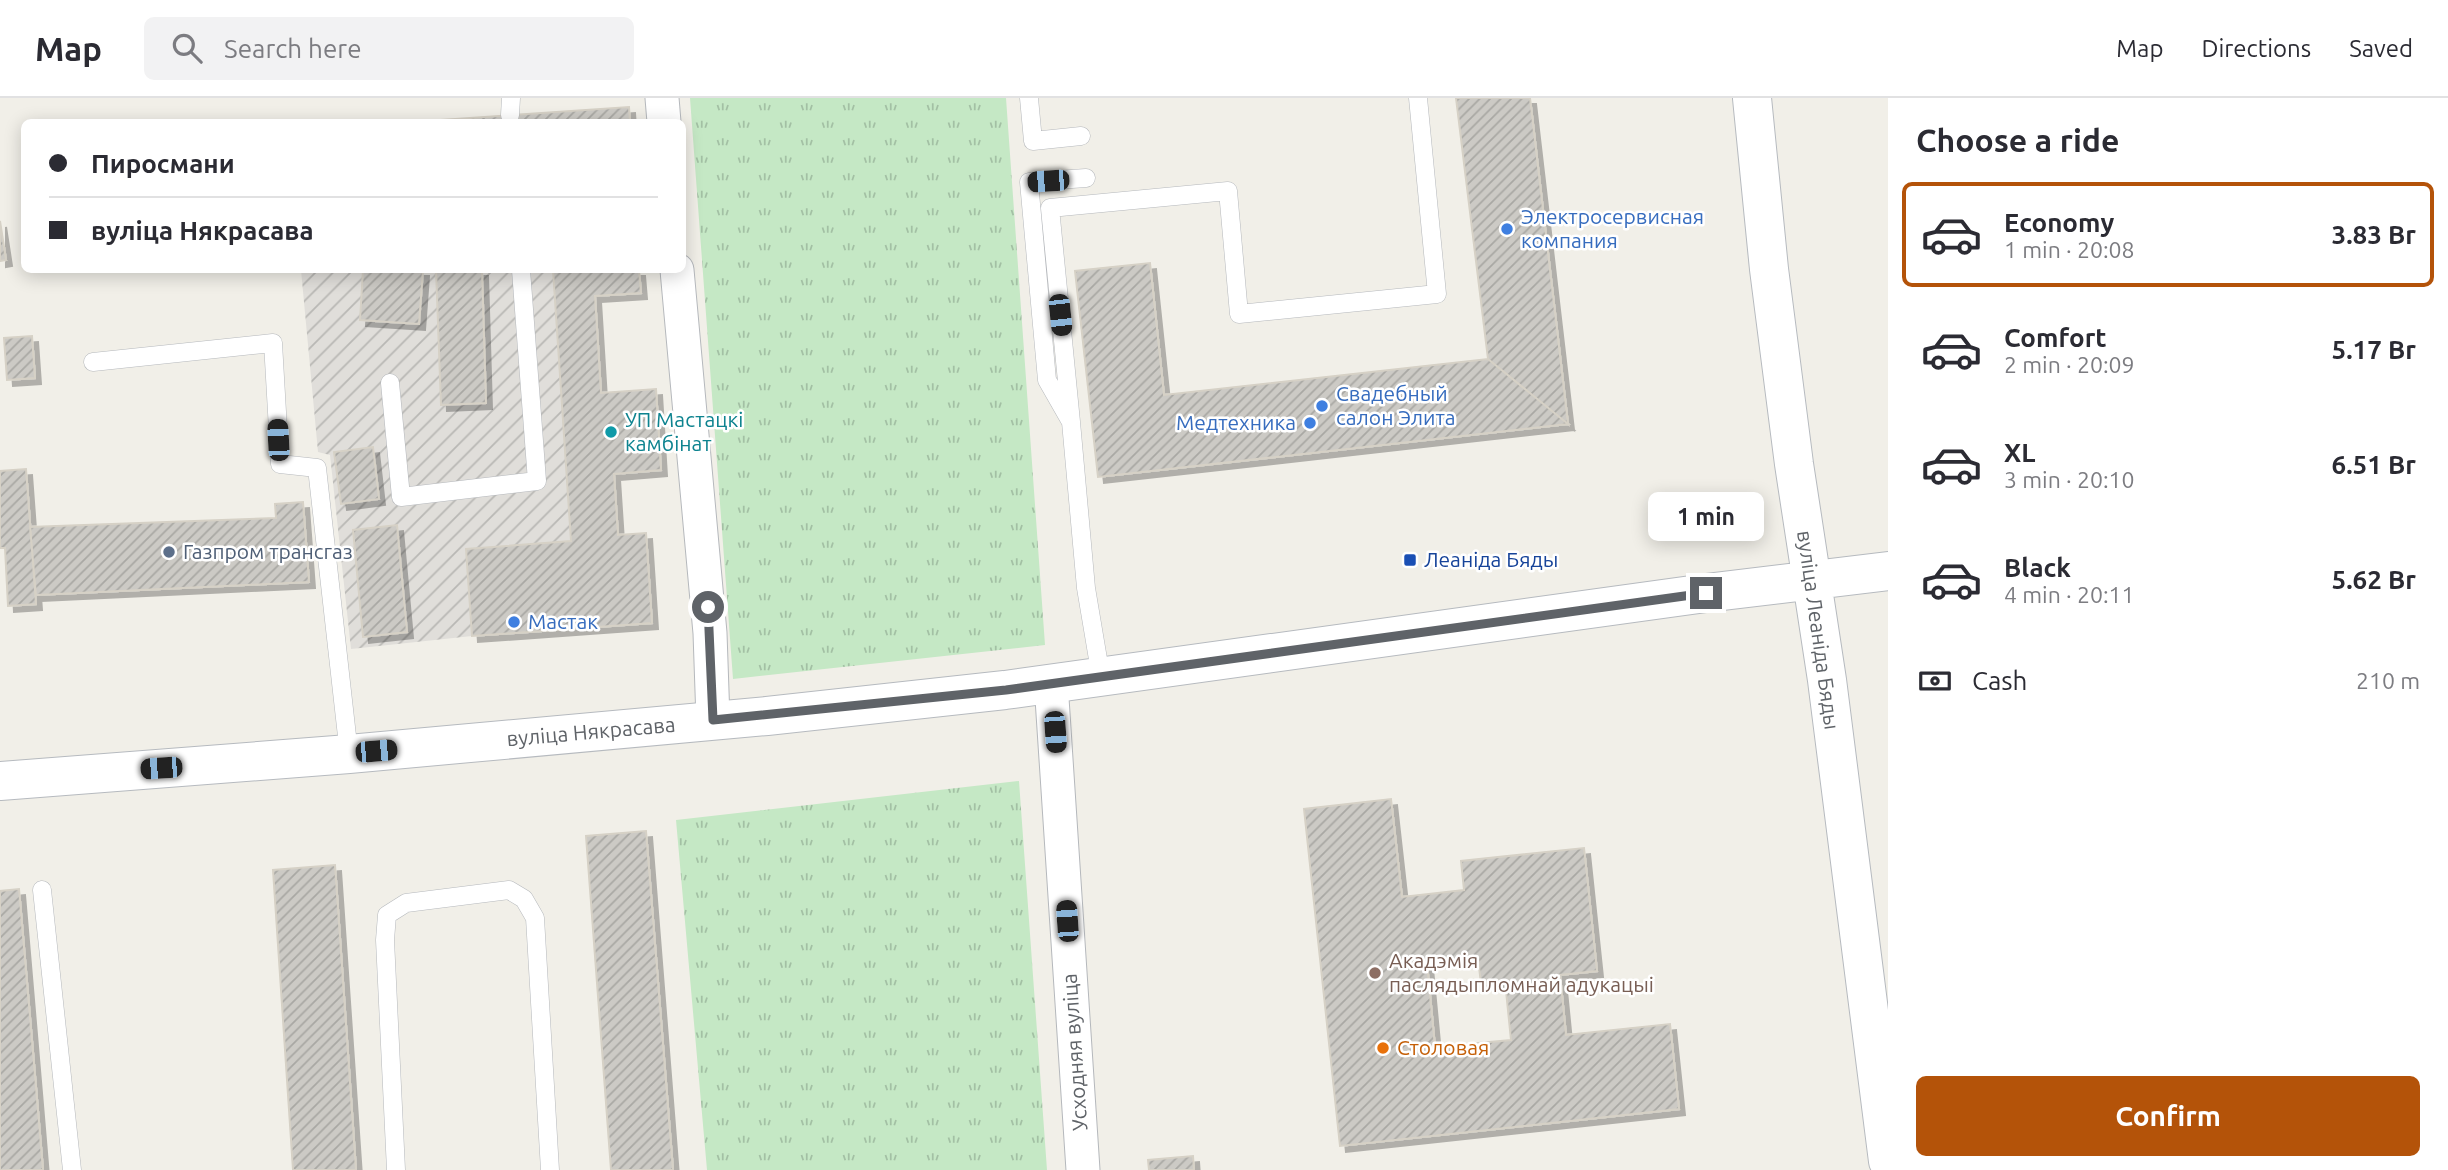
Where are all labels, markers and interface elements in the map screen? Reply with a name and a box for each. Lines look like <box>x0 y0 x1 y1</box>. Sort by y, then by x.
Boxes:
search box <box>144 17 634 80</box>
icon: search <box>168 29 206 67</box>
text: Map <box>35 30 102 67</box>
text: Search here <box>224 34 362 63</box>
text: Map <box>2116 35 2163 62</box>
text: Directions <box>2201 35 2311 62</box>
text: Saved <box>2349 35 2413 62</box>
text: Choose a ride <box>1916 122 2119 158</box>
text: Пиросмани <box>91 149 235 178</box>
car <box>1027 169 1070 193</box>
icon: car <box>1920 203 1983 266</box>
place label: Электросервисная компания <box>1521 204 1704 252</box>
text: Economy <box>2004 208 2114 237</box>
text: вуліца Някрасава <box>91 216 314 245</box>
text: 3.83 Br <box>2332 220 2416 249</box>
marker: Электросервисная компания <box>1499 221 1515 237</box>
text: 1 min · 20:08 <box>2004 237 2135 262</box>
car <box>1048 293 1073 337</box>
icon: car <box>1920 318 1983 381</box>
text: Comfort <box>2004 323 2107 352</box>
text: 5.17 Br <box>2332 335 2416 364</box>
text: 2 min · 20:09 <box>2004 352 2135 377</box>
place label: Свадебный салон Элита <box>1336 381 1456 429</box>
marker: Свадебный салон Элита <box>1314 398 1330 414</box>
place label: УП Мастацкі камбінат <box>625 407 743 455</box>
place label: Медтехника <box>1176 410 1296 434</box>
marker: Медтехника <box>1302 415 1318 431</box>
car <box>267 418 290 462</box>
marker: УП Мастацкі камбінат <box>603 424 619 440</box>
icon: car <box>1920 433 1983 496</box>
text: XL <box>2004 438 2035 467</box>
text: 6.51 Br <box>2332 450 2416 479</box>
text: 3 min · 20:10 <box>2004 467 2135 492</box>
callout: 1 min <box>1648 491 1764 540</box>
text: 1 min <box>1677 504 1735 529</box>
street label: вуліца Леаніда Бяды <box>1793 529 1845 731</box>
place label: Газпром трансгаз <box>183 539 353 563</box>
marker: Газпром трансгаз <box>161 544 177 560</box>
place label: Леаніда Бяды <box>1424 547 1558 571</box>
icon: car <box>1920 548 1983 611</box>
marker: Леаніда Бяды <box>1402 552 1418 568</box>
text: Black <box>2004 553 2071 582</box>
text: 5.62 Br <box>2332 565 2416 594</box>
route end <box>1690 577 1722 609</box>
text: 4 min · 20:11 <box>2004 582 2135 607</box>
route start <box>692 591 724 623</box>
place label: Мастак <box>528 609 598 633</box>
marker: Мастак <box>506 614 522 630</box>
icon: cash <box>1916 662 1954 700</box>
text: Cash <box>1972 666 2027 695</box>
text: 210 m <box>2356 668 2420 693</box>
car <box>1044 710 1067 754</box>
street label: вуліца Някрасава <box>506 712 676 750</box>
car <box>355 739 398 763</box>
car <box>140 756 183 780</box>
car <box>1056 899 1079 943</box>
place label: Акадэмія паслядыпломнай адукацыі <box>1389 948 1654 996</box>
marker: Акадэмія паслядыпломнай адукацыі <box>1367 965 1383 981</box>
street label: Усходняя вуліца <box>1057 973 1091 1132</box>
place label: Столовая <box>1397 1035 1489 1059</box>
marker: Столовая <box>1375 1040 1391 1056</box>
button: Confirm <box>1916 1076 2420 1156</box>

